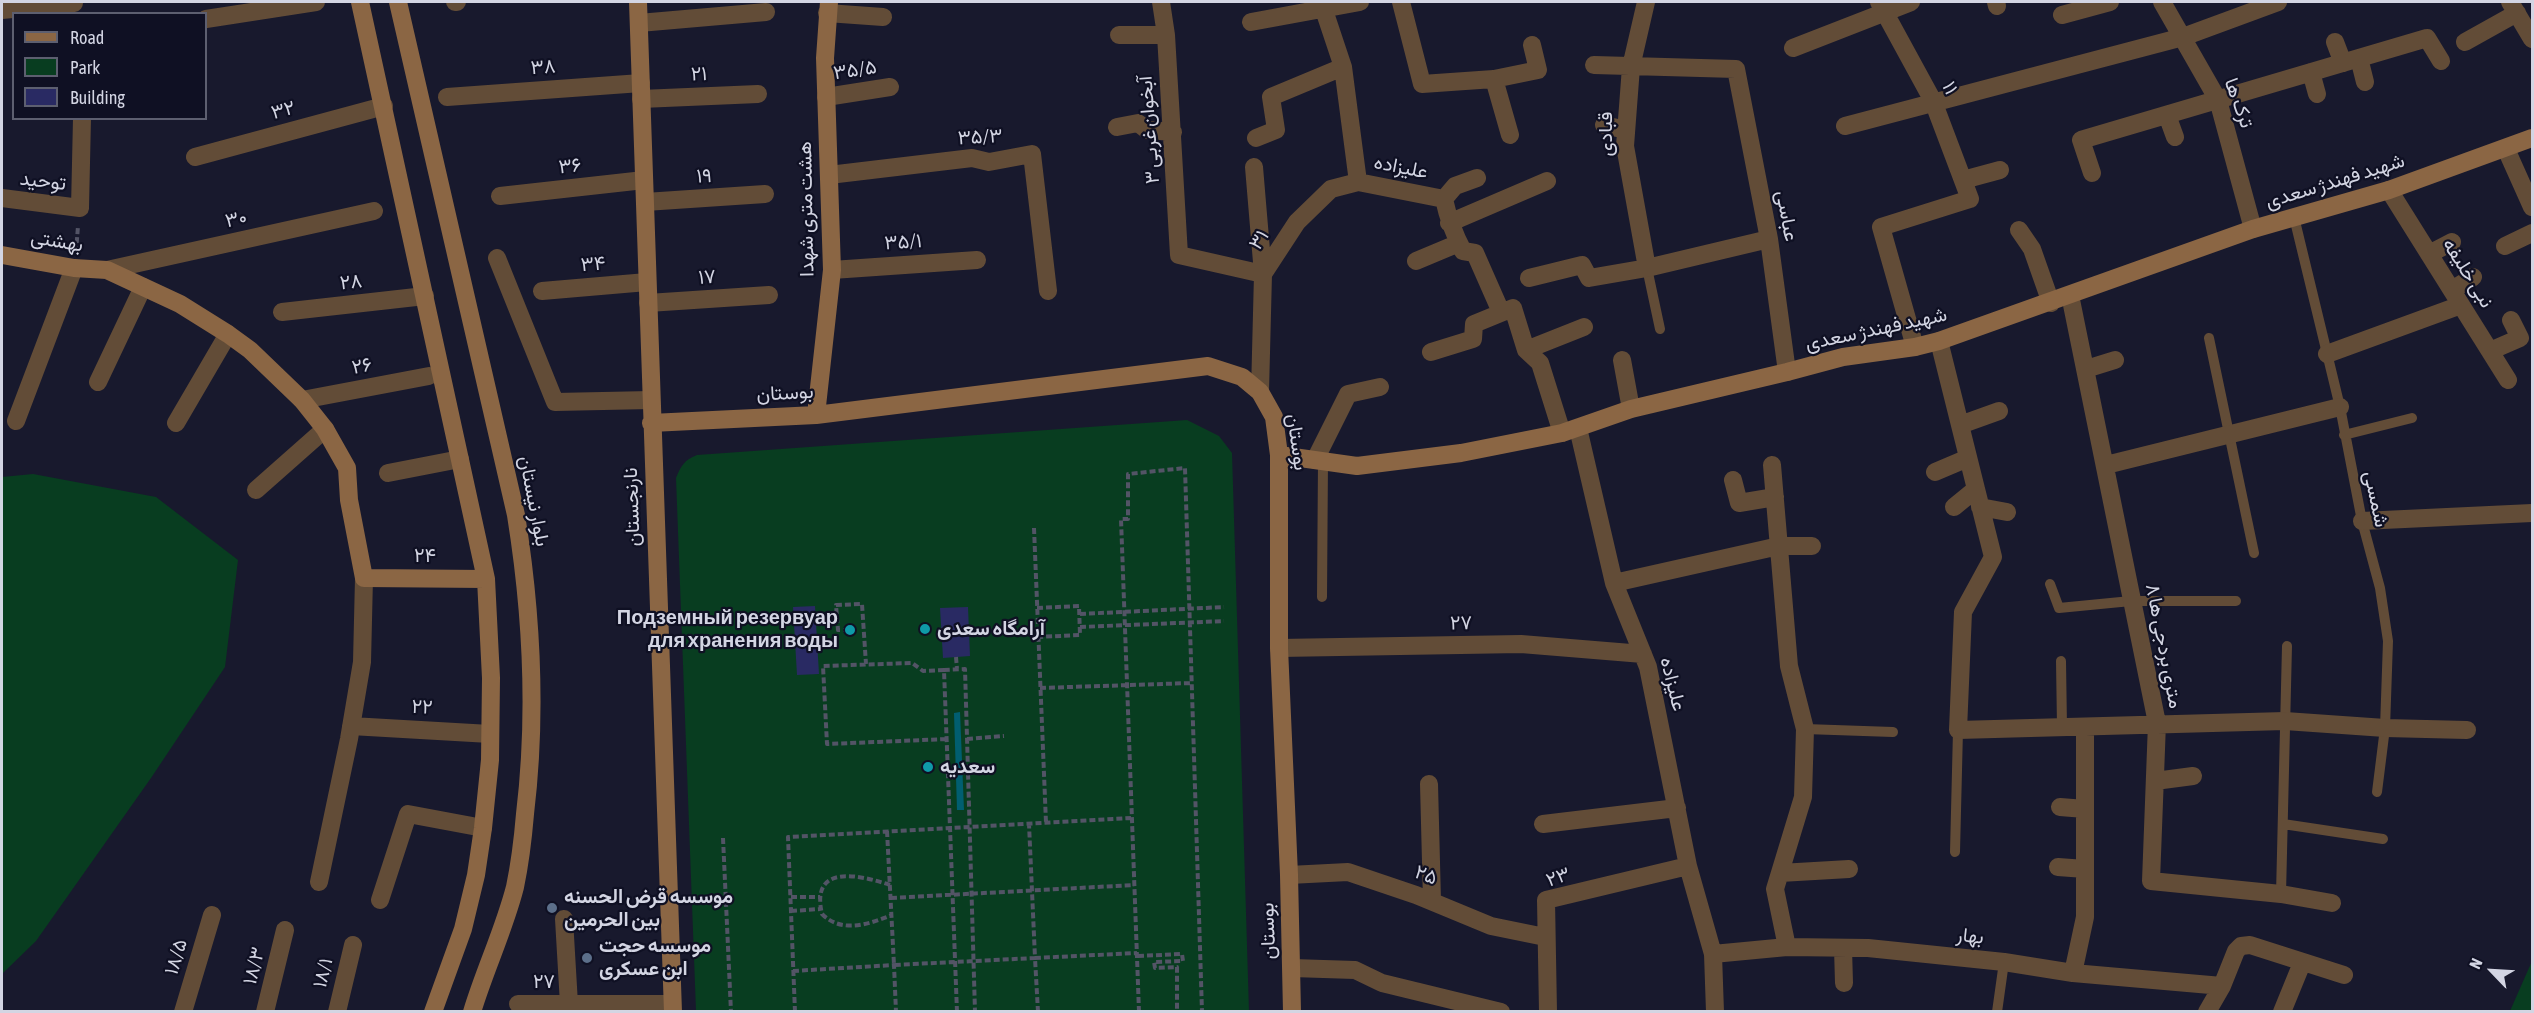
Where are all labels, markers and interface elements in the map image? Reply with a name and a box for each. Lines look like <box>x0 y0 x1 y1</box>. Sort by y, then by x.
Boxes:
legend <box>12 12 207 120</box>
text: Road <box>70 27 104 48</box>
street label: ۳۸ <box>530 54 556 80</box>
street label: ۳۵/۵ <box>832 55 878 85</box>
text: Park <box>70 57 100 78</box>
street label: ۲۱ <box>690 62 708 86</box>
street label: آبخوان غربی ۳ <box>1133 75 1165 185</box>
street label: ترک ها <box>2219 75 2259 131</box>
street label: ۱۱ <box>1937 78 1963 98</box>
text: Building <box>70 87 125 108</box>
street label: ۳۲ <box>268 95 298 125</box>
street label: قبادی <box>1594 112 1618 156</box>
street label: ۳۵/۳ <box>957 124 1003 150</box>
street label: هشت متری شهدا <box>793 141 819 277</box>
street label: شهید فهندژ سعدی <box>2262 148 2408 214</box>
street label: علیزاده <box>1372 150 1430 184</box>
street label: ۳۶ <box>557 153 583 179</box>
street label: ۱۹ <box>696 164 712 188</box>
street label: توحید <box>19 166 67 196</box>
street label: عباسی <box>1771 189 1803 243</box>
street label: ۳۰ <box>223 205 249 233</box>
street label: بهشتی <box>29 225 85 257</box>
street label: ۳۱ <box>1244 226 1274 254</box>
street label: ۳۵/۱ <box>883 229 923 255</box>
street label: نبی خلیفه <box>2437 234 2499 312</box>
street label: ۳۴ <box>580 251 606 277</box>
street label: ۱۷ <box>697 264 717 290</box>
street label: ۲۸ <box>339 269 363 295</box>
street label: شهید فهندژ سعدی <box>1803 302 1949 356</box>
street label: ۲۶ <box>350 352 374 380</box>
street label: بوستان <box>756 380 814 406</box>
street label: بوستان <box>1281 412 1313 472</box>
street label: بلوار نیستان <box>513 454 555 548</box>
street label: نارنجستان <box>619 467 645 547</box>
street label: شمسی <box>2358 469 2394 529</box>
street label: ۲۴ <box>414 544 436 568</box>
street label: ۸ متری بردجی ها <box>2140 581 2188 711</box>
place label: Подземный резервуар для хранения воды <box>617 606 838 653</box>
street label: ۲۷ <box>1450 611 1472 635</box>
place label: آرامگاه سعدی <box>937 617 1045 641</box>
marker: آرامگاه سعدی <box>918 622 932 636</box>
marker: Подземный резервуар для хранения воды <box>843 623 857 637</box>
street label: علیزاده <box>1655 655 1691 713</box>
street label: ۲۲ <box>411 694 433 720</box>
place label: سعدیه <box>940 755 995 779</box>
marker: سعدیه <box>921 760 935 774</box>
street label: ۲۵ <box>1411 860 1441 890</box>
street label: ۲۳ <box>1543 862 1573 892</box>
place label: موسسه قرض الحسنه بین الحرمین <box>564 885 733 932</box>
marker: موسسه قرض الحسنه بین الحرمین <box>545 901 559 915</box>
street label: بوستان <box>1255 902 1281 960</box>
street label: بهار <box>1955 923 1985 949</box>
place label: موسسه حجت ابن عسکری <box>599 934 711 981</box>
street label: ۱۸/۵ <box>159 936 193 978</box>
north arrow <box>2462 941 2522 1001</box>
street label: ۱۸/۳ <box>238 945 270 987</box>
marker: موسسه حجت ابن عسکری <box>580 951 594 965</box>
text: N <box>2466 955 2486 971</box>
street label: ۱۸/۱ <box>308 956 338 990</box>
street label: ۲۷ <box>533 970 555 994</box>

